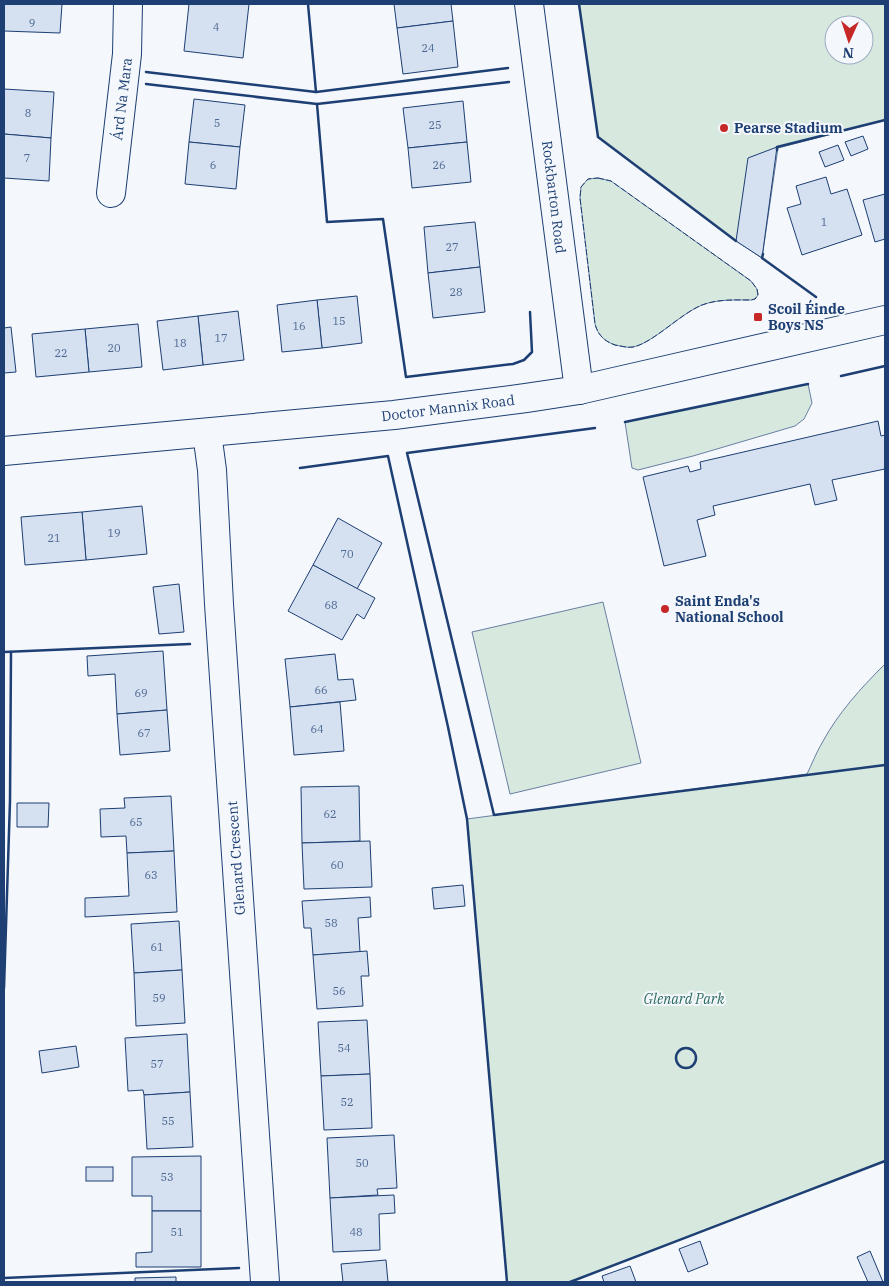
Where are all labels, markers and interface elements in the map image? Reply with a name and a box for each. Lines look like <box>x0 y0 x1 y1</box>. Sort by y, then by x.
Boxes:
north arrow <box>824 15 874 65</box>
house number: 9 <box>29 16 35 30</box>
house number: 4 <box>213 20 220 34</box>
house number: 24 <box>421 41 435 55</box>
text: N <box>842 44 854 62</box>
street label: Árd Na Mara <box>107 56 136 141</box>
house number: 8 <box>25 106 31 120</box>
house number: 5 <box>214 116 220 130</box>
house number: 25 <box>428 118 442 132</box>
place label: Pearse Stadium <box>734 119 843 137</box>
marker: Pearse Stadium <box>718 122 730 134</box>
street label: Rockbarton Road <box>538 140 570 255</box>
house number: 7 <box>24 151 30 165</box>
house number: 6 <box>210 158 216 172</box>
house number: 26 <box>432 158 446 172</box>
house number: 1 <box>821 215 827 229</box>
house number: 27 <box>445 240 459 254</box>
house number: 28 <box>449 285 463 299</box>
place label: Scoil Éinde Boys NS <box>768 299 845 334</box>
marker: Scoil Éinde Boys NS <box>752 311 764 323</box>
house number: 15 <box>332 314 346 328</box>
house number: 16 <box>292 319 306 333</box>
house number: 17 <box>214 331 228 345</box>
house number: 18 <box>173 336 187 350</box>
house number: 20 <box>107 341 121 355</box>
house number: 22 <box>54 346 68 360</box>
street label: Doctor Mannix Road <box>380 391 516 425</box>
house number: 19 <box>107 526 121 540</box>
house number: 21 <box>47 531 61 545</box>
house number: 70 <box>340 547 354 561</box>
place label: Saint Enda's National School <box>675 592 784 626</box>
house number: 68 <box>324 598 338 612</box>
marker: Saint Enda's National School <box>659 603 671 615</box>
house number: 66 <box>314 683 328 697</box>
house number: 69 <box>134 686 148 700</box>
house number: 64 <box>310 722 324 736</box>
house number: 67 <box>137 726 151 740</box>
street label: Glenard Crescent <box>223 800 249 916</box>
house number: 62 <box>323 807 337 821</box>
house number: 65 <box>129 815 143 829</box>
house number: 60 <box>330 858 344 872</box>
house number: 63 <box>144 868 158 882</box>
house number: 58 <box>324 916 338 930</box>
house number: 61 <box>150 940 164 954</box>
house number: 56 <box>332 984 346 998</box>
park label: Glenard Park <box>644 990 725 1008</box>
house number: 59 <box>152 991 166 1005</box>
house number: 54 <box>337 1041 351 1055</box>
house number: 57 <box>150 1057 164 1071</box>
house number: 52 <box>340 1095 354 1109</box>
house number: 55 <box>161 1114 175 1128</box>
house number: 50 <box>355 1156 369 1170</box>
house number: 53 <box>160 1170 174 1184</box>
house number: 51 <box>170 1225 184 1239</box>
house number: 48 <box>349 1225 363 1239</box>

